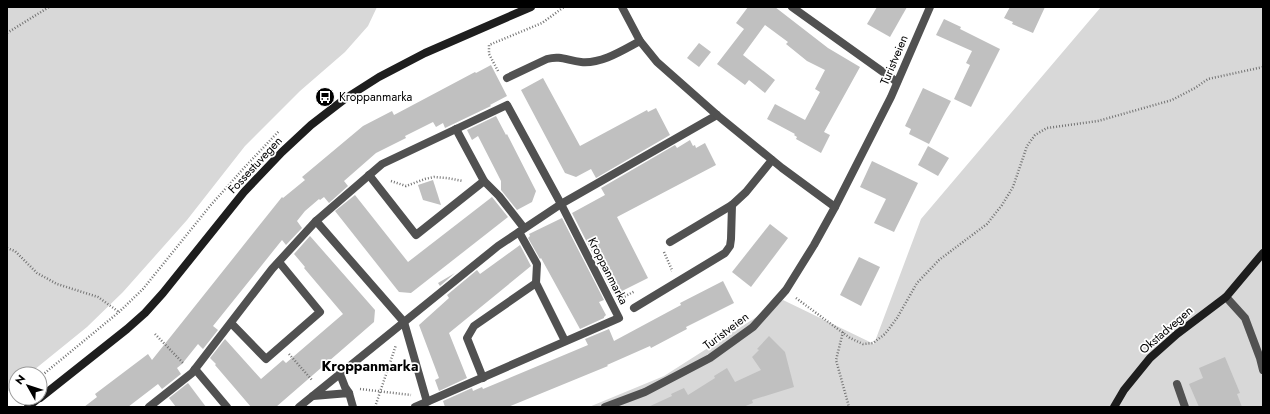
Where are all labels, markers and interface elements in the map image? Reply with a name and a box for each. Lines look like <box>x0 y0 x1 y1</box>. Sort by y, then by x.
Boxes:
street label: Turistveien <box>875 32 913 88</box>
bus stop icon: Kroppanmarka <box>314 86 336 108</box>
place label: Kroppanmarka <box>339 88 413 106</box>
street label: Fossestuvegen <box>224 132 286 198</box>
street label: Kroppanmarka <box>583 234 633 308</box>
street label: Okstadvegen <box>1135 302 1197 358</box>
street label: Turistveien <box>700 308 752 354</box>
district label: Kroppanmarka <box>322 356 418 376</box>
north arrow <box>8 366 48 406</box>
text: N <box>11 371 29 388</box>

